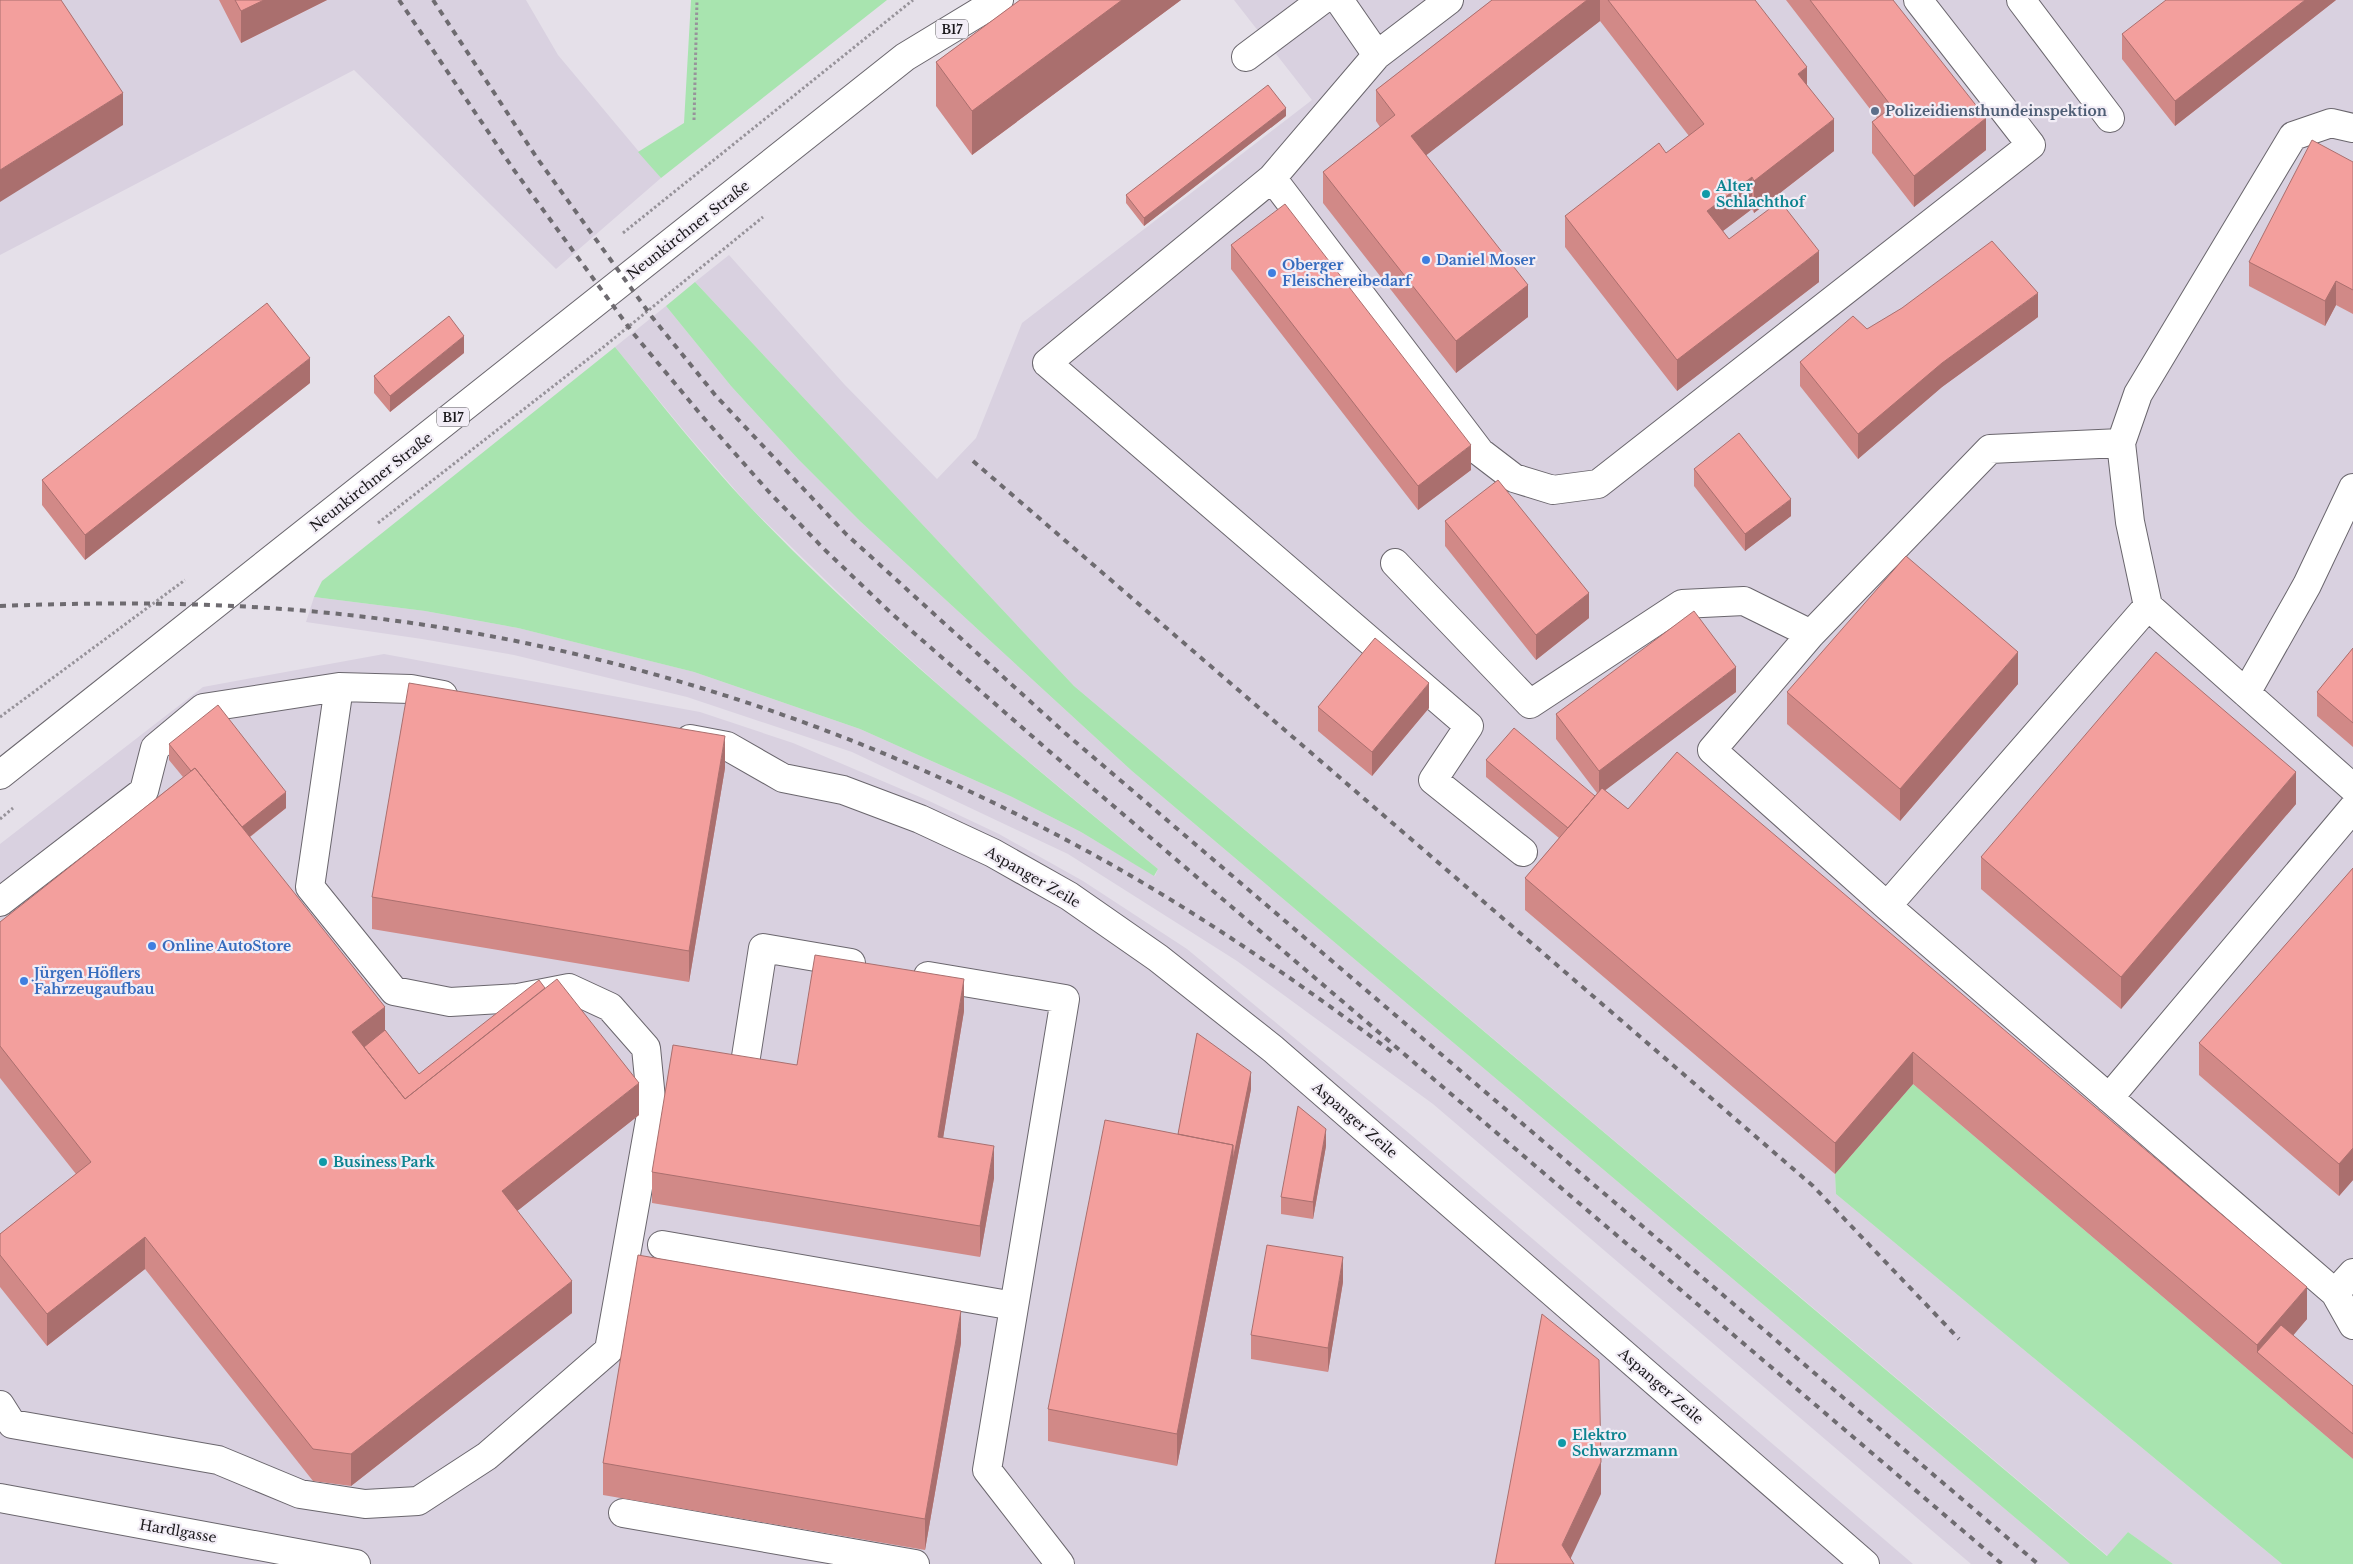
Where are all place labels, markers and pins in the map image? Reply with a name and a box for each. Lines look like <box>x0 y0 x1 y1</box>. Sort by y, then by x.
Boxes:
place label: Polizeidiensthundeinspektion <box>1885 102 2107 120</box>
marker: Polizeidiensthundeinspektion <box>1869 105 1881 117</box>
place label: Alter Schlachthof <box>1715 177 1807 211</box>
marker: Alter Schlachthof <box>1700 188 1712 200</box>
place label: Daniel Moser <box>1436 251 1536 269</box>
marker: Daniel Moser <box>1420 254 1432 266</box>
place label: Oberger Fleischereibedarf <box>1282 256 1413 290</box>
marker: Oberger Fleischereibedarf <box>1266 267 1278 279</box>
place label: Online AutoStore <box>162 937 291 955</box>
marker: Online AutoStore <box>146 940 158 952</box>
place label: Jürgen Höflers Fahrzeugaufbau <box>31 964 155 998</box>
marker: Jürgen Höflers Fahrzeugaufbau <box>18 975 30 987</box>
place label: Business Park <box>333 1153 436 1171</box>
marker: Business Park <box>317 1156 329 1168</box>
place label: Elektro Schwarzmann <box>1572 1426 1678 1460</box>
marker: Elektro Schwarzmann <box>1556 1437 1568 1449</box>

